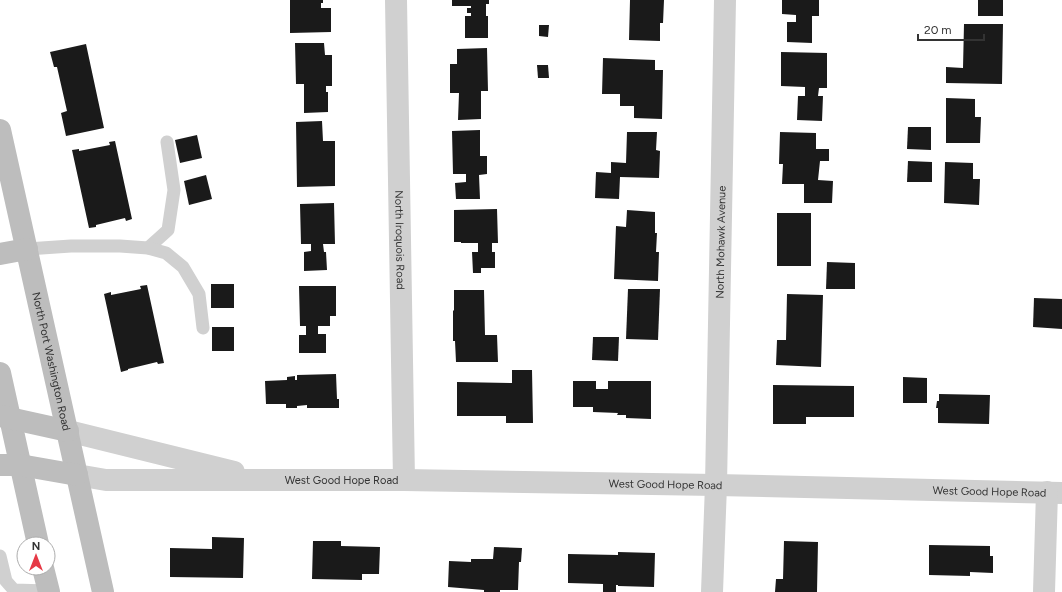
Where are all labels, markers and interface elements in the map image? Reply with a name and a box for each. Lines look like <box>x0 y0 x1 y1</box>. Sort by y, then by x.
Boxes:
scale bar <box>918 16 984 42</box>
text: 20 m <box>924 23 952 37</box>
street label: North Mohawk Avenue <box>713 186 728 299</box>
street label: North Iroquois Road <box>393 190 407 290</box>
street label: North Port Washington Road <box>30 291 73 432</box>
street label: West Good Hope Road <box>285 474 398 487</box>
street label: West Good Hope Road <box>609 477 723 492</box>
street label: West Good Hope Road <box>932 484 1046 499</box>
north arrow <box>16 536 56 576</box>
text: N <box>32 540 40 553</box>

